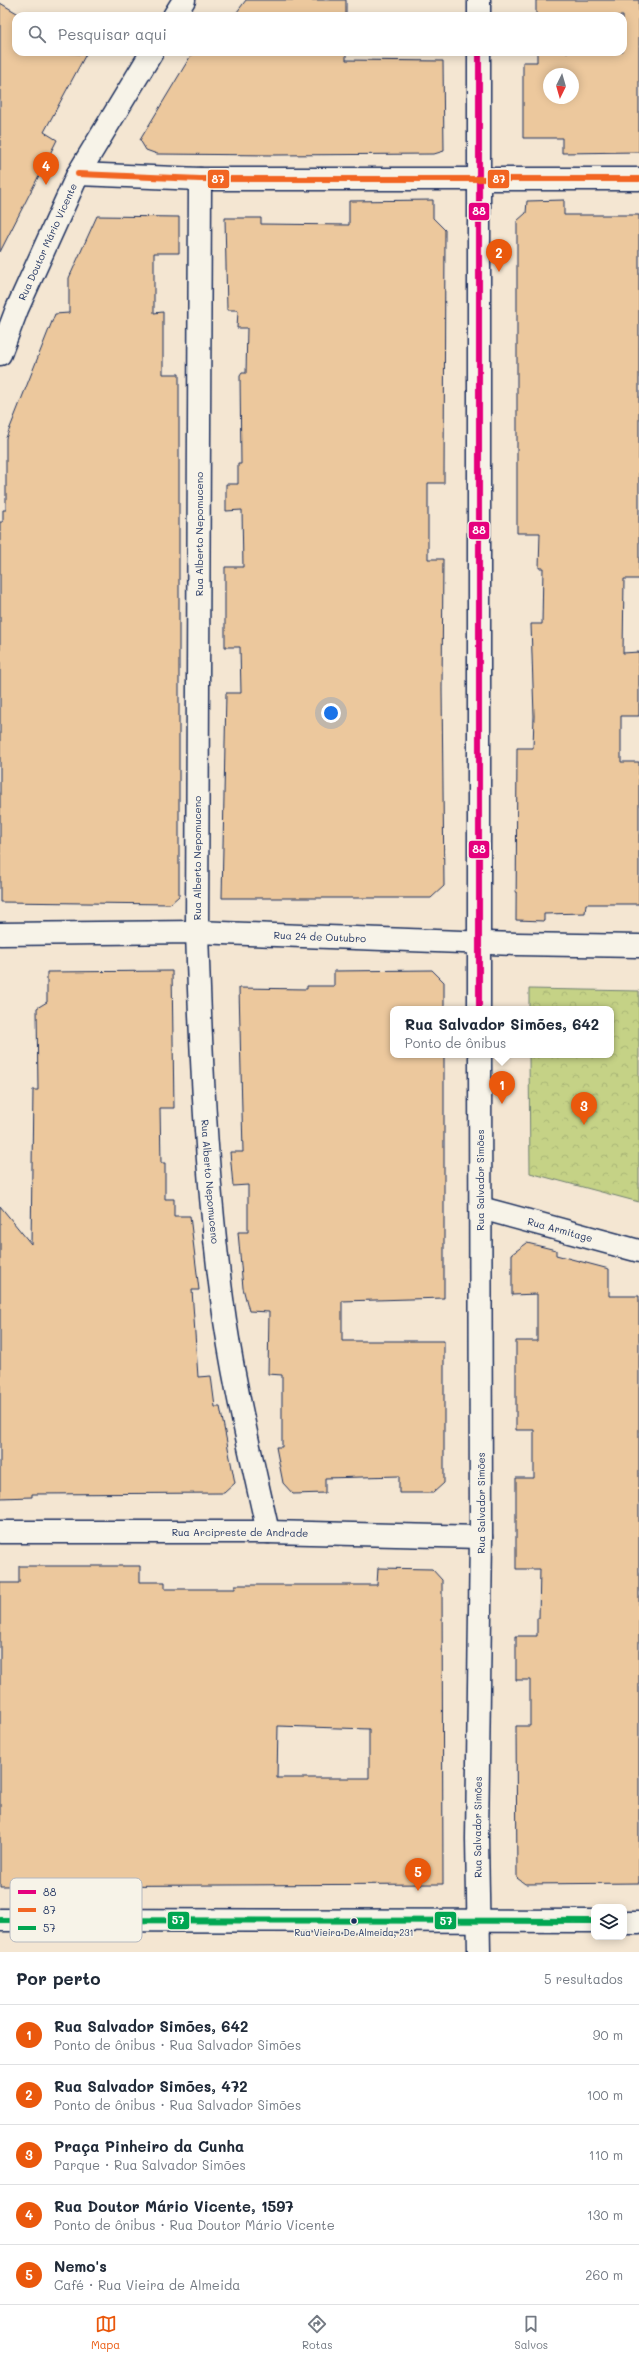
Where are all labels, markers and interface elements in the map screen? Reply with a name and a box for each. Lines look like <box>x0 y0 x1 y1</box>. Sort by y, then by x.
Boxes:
search box <box>12 12 627 56</box>
icon: search <box>26 23 48 45</box>
text: Pesquisar aqui <box>58 24 167 44</box>
north arrow <box>543 68 579 104</box>
pin: 4 <box>33 152 59 185</box>
line badge: 87 <box>207 169 230 189</box>
line badge: 87 <box>487 169 510 189</box>
text: 87 <box>212 171 224 186</box>
text: 87 <box>493 171 505 186</box>
street label: Rua Doutor Mário Vicente <box>15 181 80 303</box>
line badge: 88 <box>468 202 490 221</box>
text: 88 <box>472 203 486 218</box>
pin: 2 <box>486 239 512 272</box>
street label: Rua Alberto Nepomuceno <box>192 472 206 596</box>
line badge: 88 <box>468 521 490 540</box>
text: 88 <box>472 522 486 537</box>
your location <box>321 703 341 723</box>
street label: Rua Alberto Nepomuceno <box>190 796 204 920</box>
line badge: 88 <box>468 840 490 859</box>
text: 88 <box>472 841 486 856</box>
street label: Rua 24 de Outubro <box>273 928 366 945</box>
popup <box>390 1006 614 1058</box>
text: Rua Salvador Simões, 642 <box>405 1014 599 1034</box>
text: Ponto de ônibus <box>405 1034 506 1051</box>
pin: 1 <box>489 1071 515 1104</box>
pin: 3 <box>571 1092 597 1125</box>
street label: Rua Alberto Nepomuceno <box>198 1119 222 1245</box>
street label: Rua Salvador Simões <box>473 1129 487 1231</box>
street label: Rua Armitage <box>526 1214 594 1245</box>
street label: Rua Salvador Simões <box>474 1452 488 1554</box>
street label: Rua Arcipreste de Andrade <box>172 1525 309 1540</box>
street label: Rua Salvador Simões <box>470 1776 485 1878</box>
pin: 5 <box>405 1858 431 1891</box>
legend <box>10 1878 142 1942</box>
text: 88 <box>43 1884 57 1899</box>
text: 87 <box>43 1902 56 1917</box>
map controls <box>591 1904 627 1940</box>
button: layers <box>591 1904 627 1940</box>
line badge: 57 <box>167 1911 190 1930</box>
line badge: 57 <box>434 1911 457 1930</box>
text: 57 <box>172 1912 184 1927</box>
text: 57 <box>440 1913 452 1928</box>
marker: Rua Vieira De Almeida, 231 <box>349 1916 359 1926</box>
text: 57 <box>43 1920 56 1935</box>
place label: Rua Vieira De Almeida, 231 <box>295 1927 413 1938</box>
text: Por perto <box>16 1967 100 1989</box>
text: 5 resultados <box>544 1970 623 1987</box>
text: Rua Salvador Simões, 642 <box>54 2016 248 2036</box>
text: 1 <box>26 2026 32 2043</box>
text: 90 m <box>593 2026 623 2043</box>
text: Ponto de ônibus · Rua Salvador Simões <box>54 2036 301 2053</box>
text: Rua Salvador Simões, 472 <box>54 2076 248 2096</box>
text: 2 <box>25 2086 33 2103</box>
text: 100 m <box>587 2086 623 2103</box>
text: Ponto de ônibus · Rua Salvador Simões <box>54 2096 301 2113</box>
text: Praça Pinheiro da Cunha <box>54 2136 244 2156</box>
text: 3 <box>25 2146 33 2163</box>
text: 110 m <box>589 2146 623 2163</box>
text: Parque · Rua Salvador Simões <box>54 2156 246 2173</box>
text: Rua Doutor Mário Vicente, 1597 <box>54 2196 294 2216</box>
text: 4 <box>25 2206 33 2223</box>
text: 130 m <box>587 2206 623 2223</box>
text: Ponto de ônibus · Rua Doutor Mário Vicente <box>54 2216 335 2233</box>
text: Nemo's <box>54 2256 107 2276</box>
text: 5 <box>25 2266 33 2283</box>
text: 260 m <box>585 2266 623 2283</box>
text: Café · Rua Vieira de Almeida <box>54 2276 240 2293</box>
tab: Mapa <box>91 2313 120 2352</box>
tab: Rotas <box>302 2313 333 2352</box>
tab: Salvos <box>515 2313 548 2352</box>

